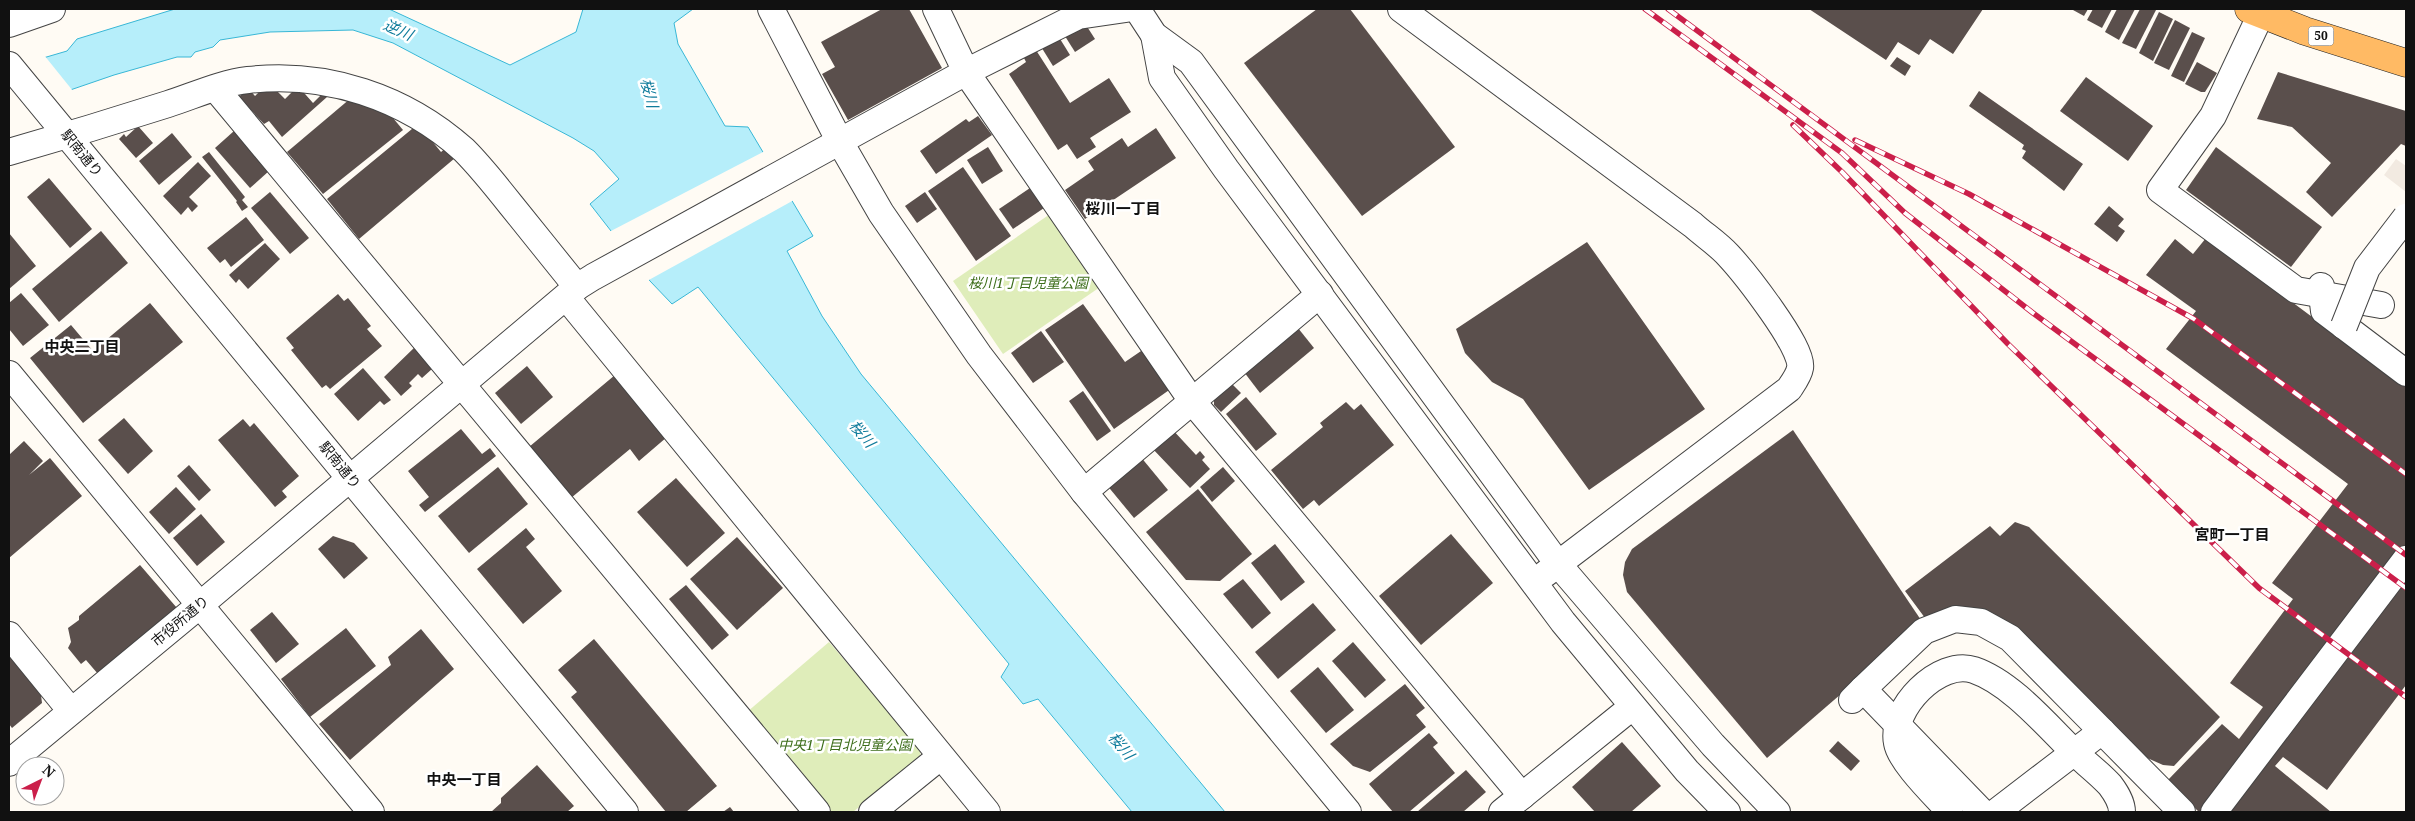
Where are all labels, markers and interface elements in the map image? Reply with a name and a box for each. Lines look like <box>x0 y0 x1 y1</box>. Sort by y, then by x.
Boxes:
water label: 逆川 <box>381 14 418 45</box>
road number: 50 <box>2308 27 2334 46</box>
water label: 桜川 <box>637 76 664 112</box>
street label: 駅南通り <box>57 125 107 180</box>
district label: 桜川一丁目 <box>1085 198 1161 218</box>
park label: 桜川1丁目児童公園 <box>968 273 1090 292</box>
district label: 中央二丁目 <box>44 336 120 356</box>
water label: 桜川 <box>845 415 881 453</box>
street label: 駅南通り <box>315 437 365 492</box>
district label: 宮町一丁目 <box>2194 524 2270 544</box>
street label: 市役所通り <box>147 591 213 650</box>
water label: 桜川 <box>1104 727 1140 765</box>
park label: 中央1丁目北児童公園 <box>778 735 914 754</box>
north arrow <box>15 756 65 806</box>
text: N <box>39 760 59 782</box>
district label: 中央一丁目 <box>426 769 502 789</box>

